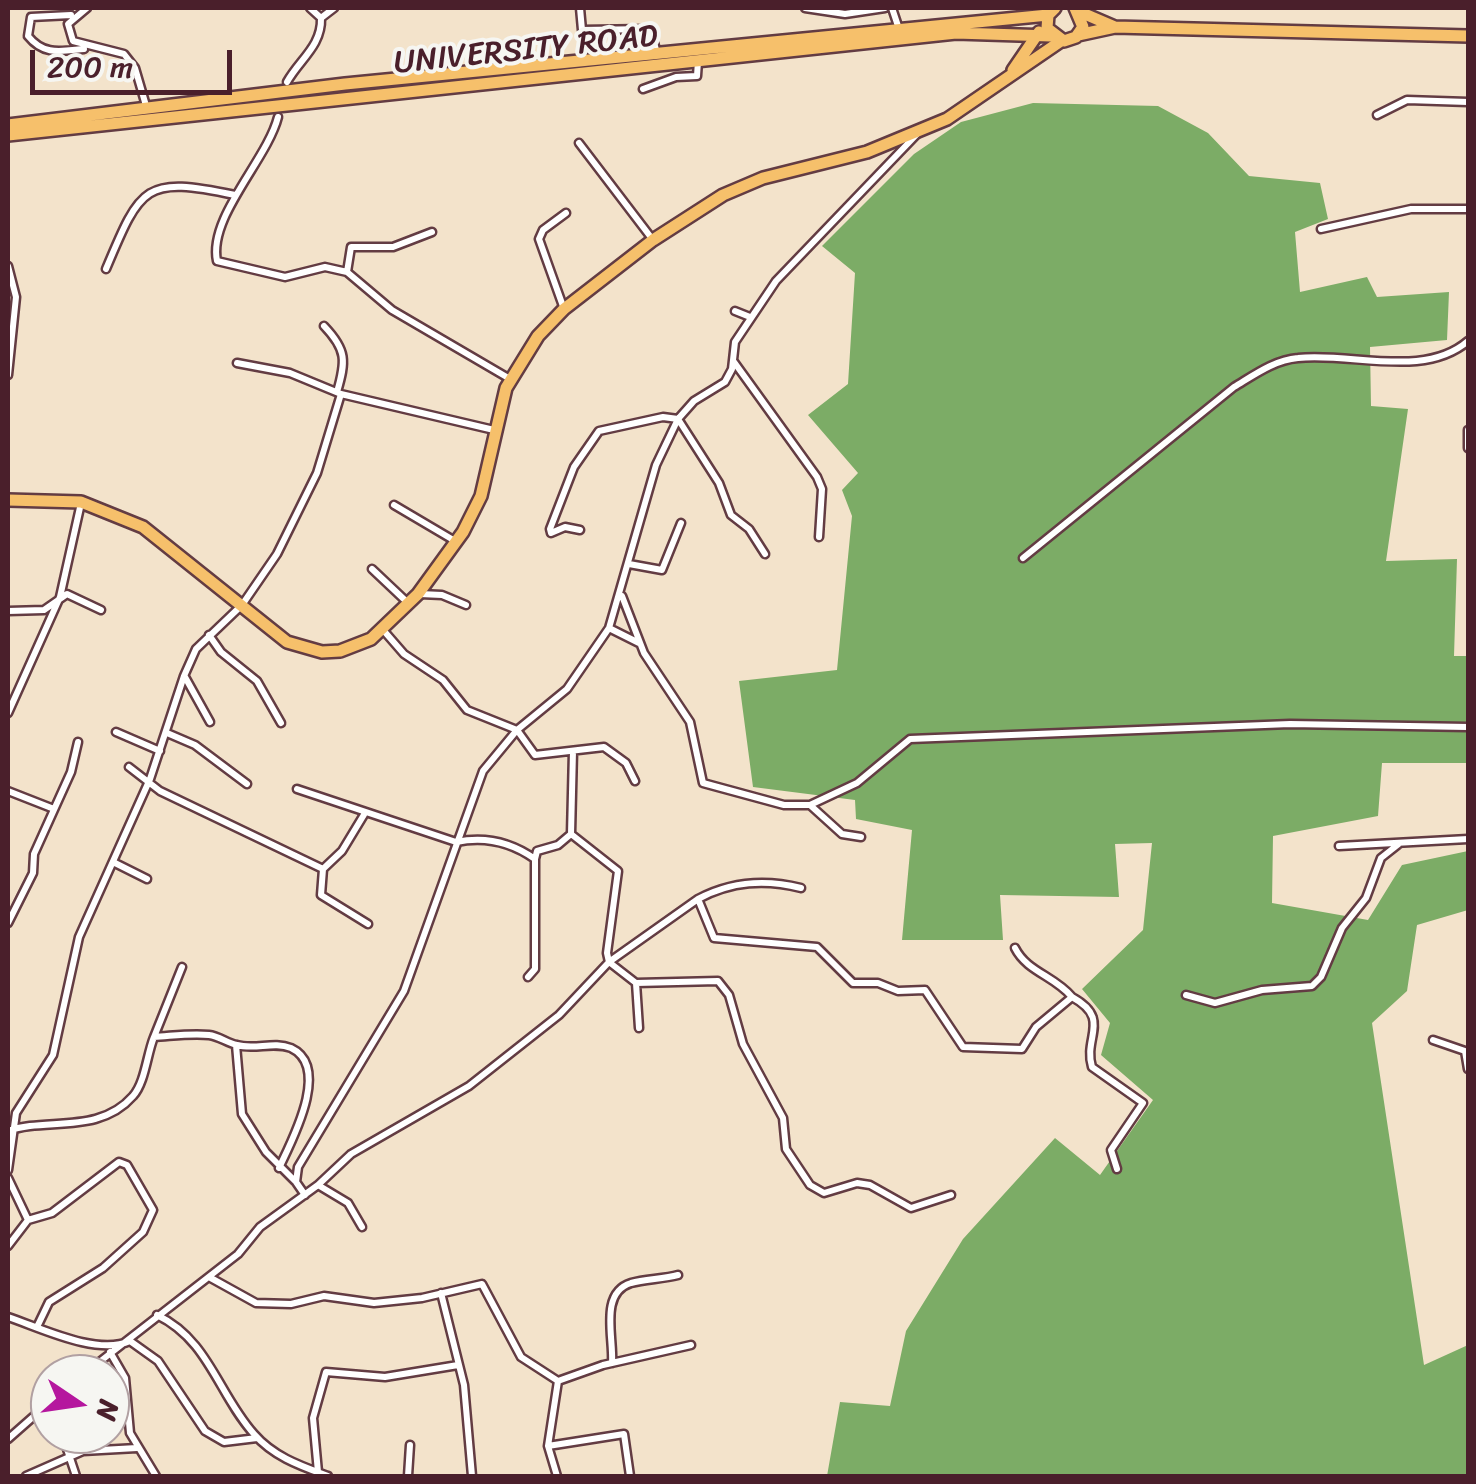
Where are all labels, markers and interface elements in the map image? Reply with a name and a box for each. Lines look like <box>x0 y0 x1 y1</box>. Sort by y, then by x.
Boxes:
street label: UNIVERSITY ROAD <box>392 18 660 84</box>
scale bar <box>35 30 238 92</box>
text: 200 m <box>47 40 133 94</box>
north arrow <box>30 1354 130 1454</box>
text: N <box>82 1395 134 1425</box>

